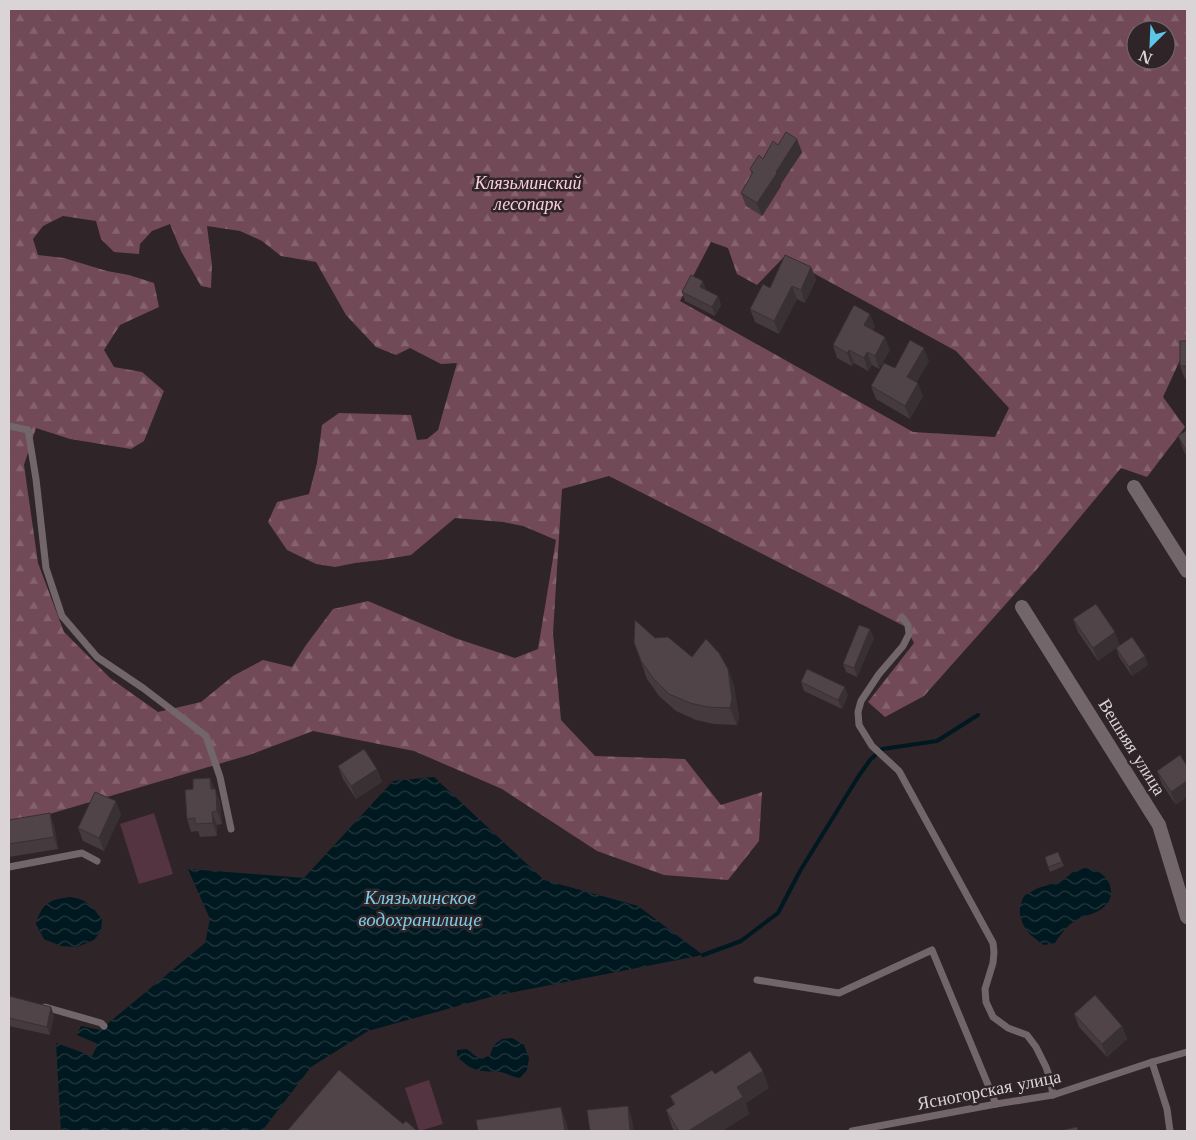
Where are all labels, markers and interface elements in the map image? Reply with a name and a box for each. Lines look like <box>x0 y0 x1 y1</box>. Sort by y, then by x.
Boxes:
north arrow <box>1126 20 1176 70</box>
text: N <box>1136 46 1155 68</box>
park label: Клязьминский лесопарк <box>473 172 582 215</box>
street label: Вешняя улица <box>1094 695 1170 799</box>
water label: Клязьминское водохранилище <box>358 886 482 931</box>
street label: Ясногорская улица <box>915 1065 1063 1115</box>

